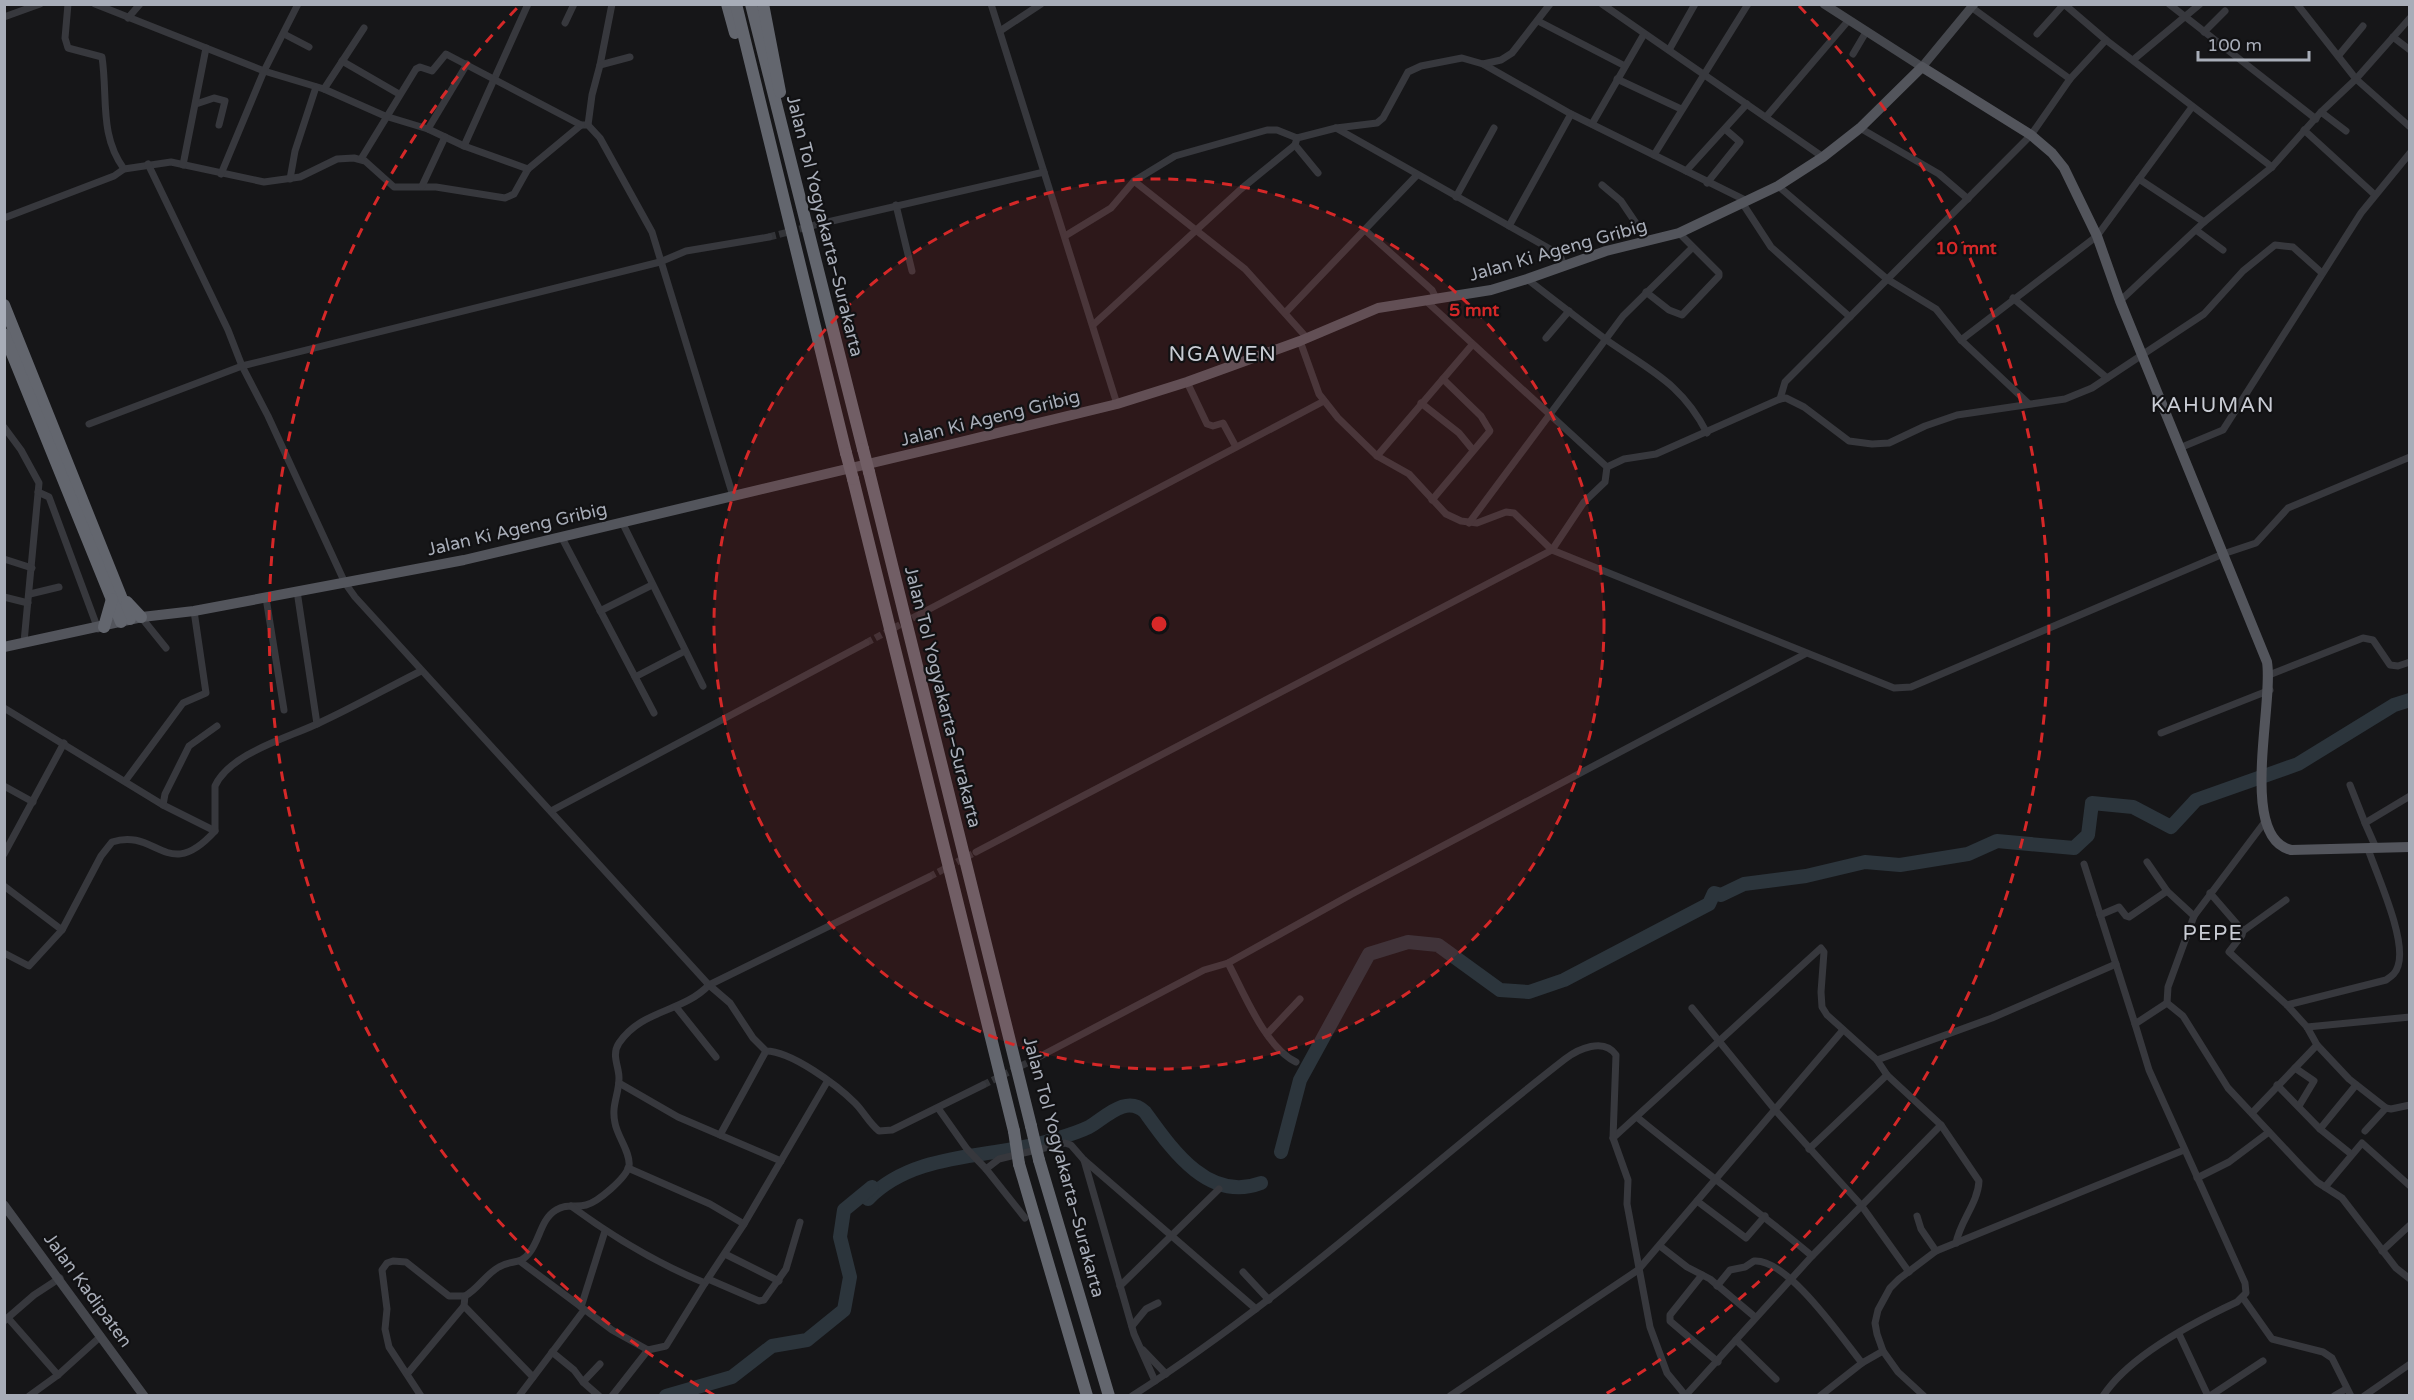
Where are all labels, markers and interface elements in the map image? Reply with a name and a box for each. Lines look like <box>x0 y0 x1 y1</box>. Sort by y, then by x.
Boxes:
scale bar <box>2198 24 2309 62</box>
text: 100 m <box>2207 34 2262 56</box>
street label: Jalan Tol Yogyakarta–Surakarta <box>782 93 868 359</box>
street label: Jalan Ki Ageng Gribig <box>1467 214 1649 286</box>
text: 10 mnt <box>1935 237 1997 259</box>
text: 5 mnt <box>1449 299 1499 321</box>
district label: NGAWEN <box>1169 342 1277 367</box>
street label: Jalan Ki Ageng Gribig <box>898 385 1082 451</box>
district label: KAHUMAN <box>2151 393 2275 418</box>
street label: Jalan Ki Ageng Gribig <box>425 498 609 560</box>
street label: Jalan Tol Yogyakarta–Surakarta <box>900 564 986 830</box>
centre of rings <box>1149 614 1169 634</box>
district label: PEPE <box>2182 921 2244 946</box>
street label: Jalan Tol Yogyakarta–Surakarta <box>1019 1034 1109 1300</box>
street label: Jalan Kadipaten <box>39 1229 137 1351</box>

